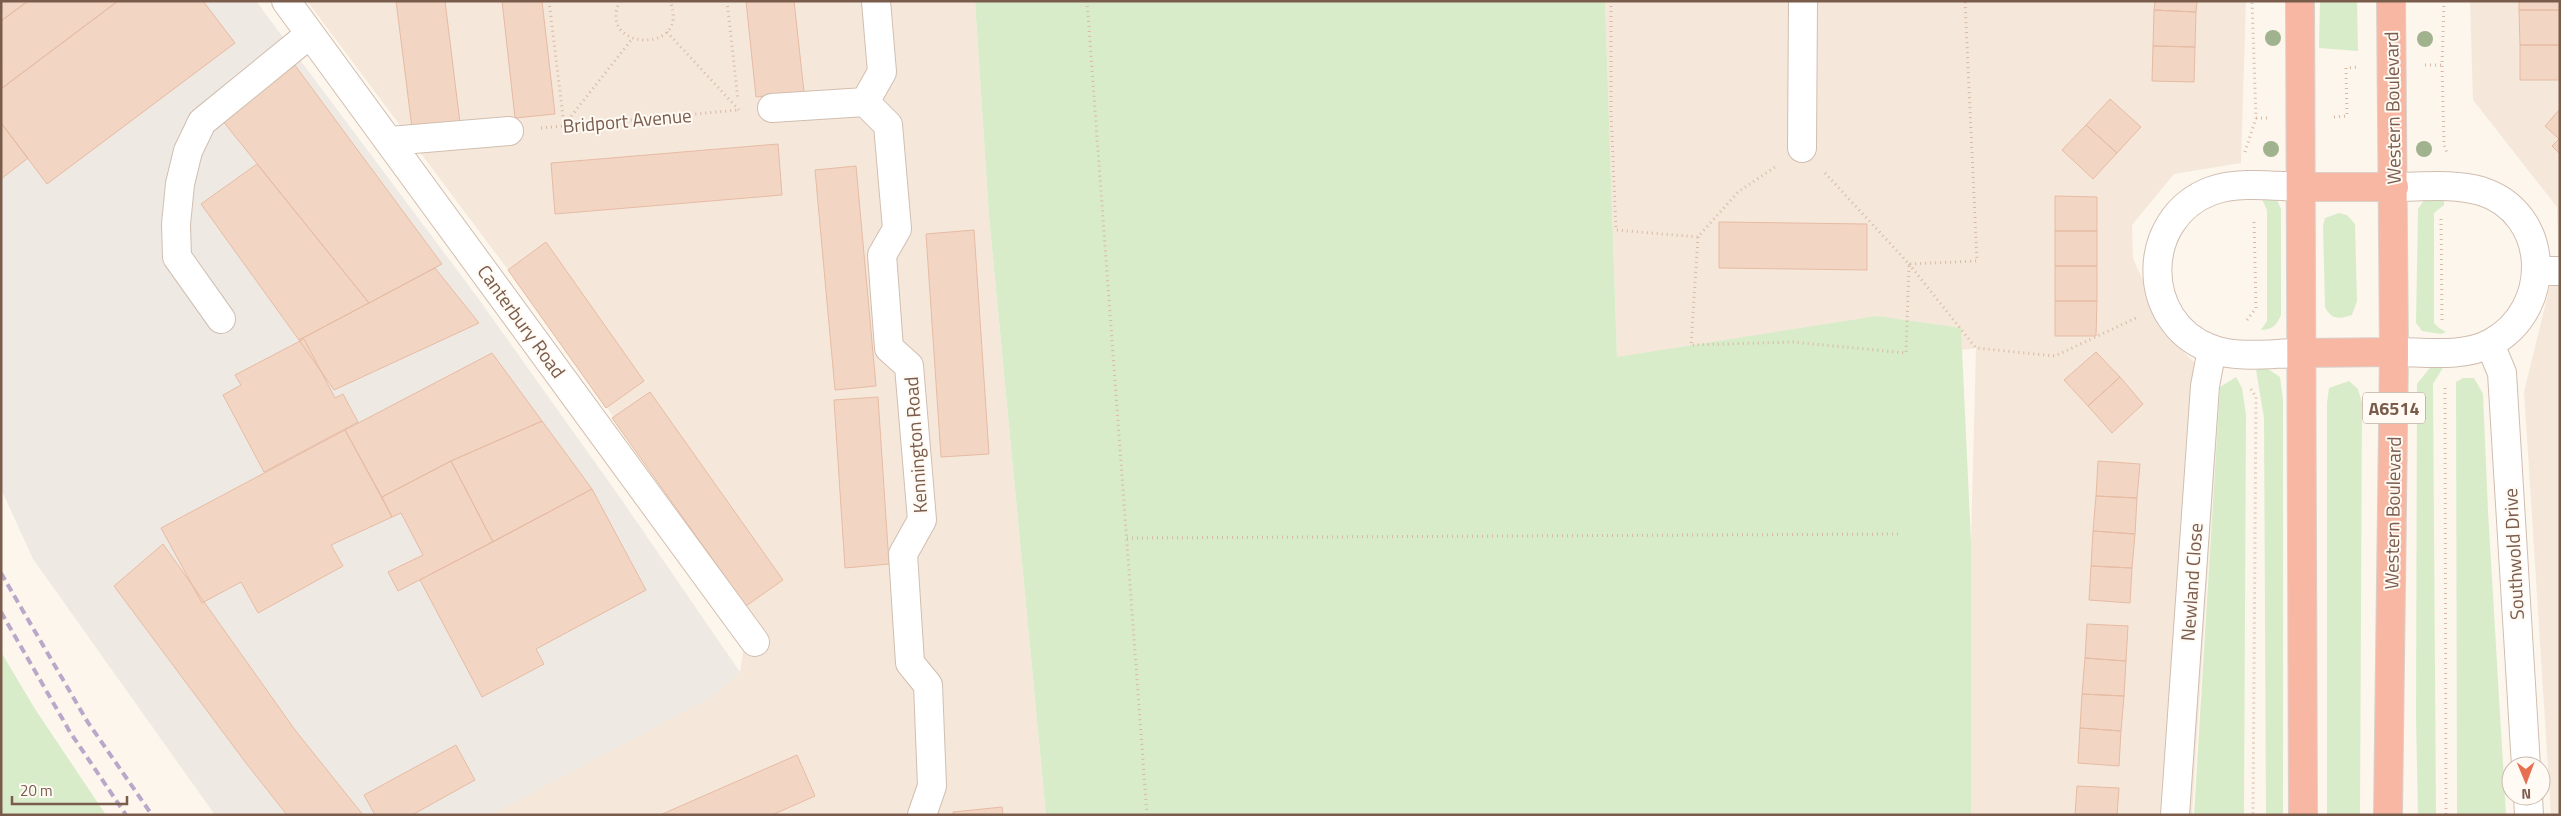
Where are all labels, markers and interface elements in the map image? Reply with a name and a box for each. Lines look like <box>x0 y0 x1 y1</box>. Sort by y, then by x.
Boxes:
street label: Western Boulevard <box>2376 31 2408 185</box>
street label: Bridport Avenue <box>561 100 693 140</box>
street label: Canterbury Road <box>471 258 573 384</box>
street label: Kennington Road <box>896 376 934 514</box>
road number: A6514 <box>2363 392 2425 423</box>
street label: Western Boulevard <box>2376 436 2408 590</box>
street label: Southwold Drive <box>2495 487 2531 621</box>
street label: Newland Close <box>2172 522 2210 642</box>
north arrow <box>2501 756 2551 806</box>
scale bar <box>12 774 128 806</box>
text: 20 m <box>20 779 53 802</box>
text: N <box>2521 784 2531 805</box>

